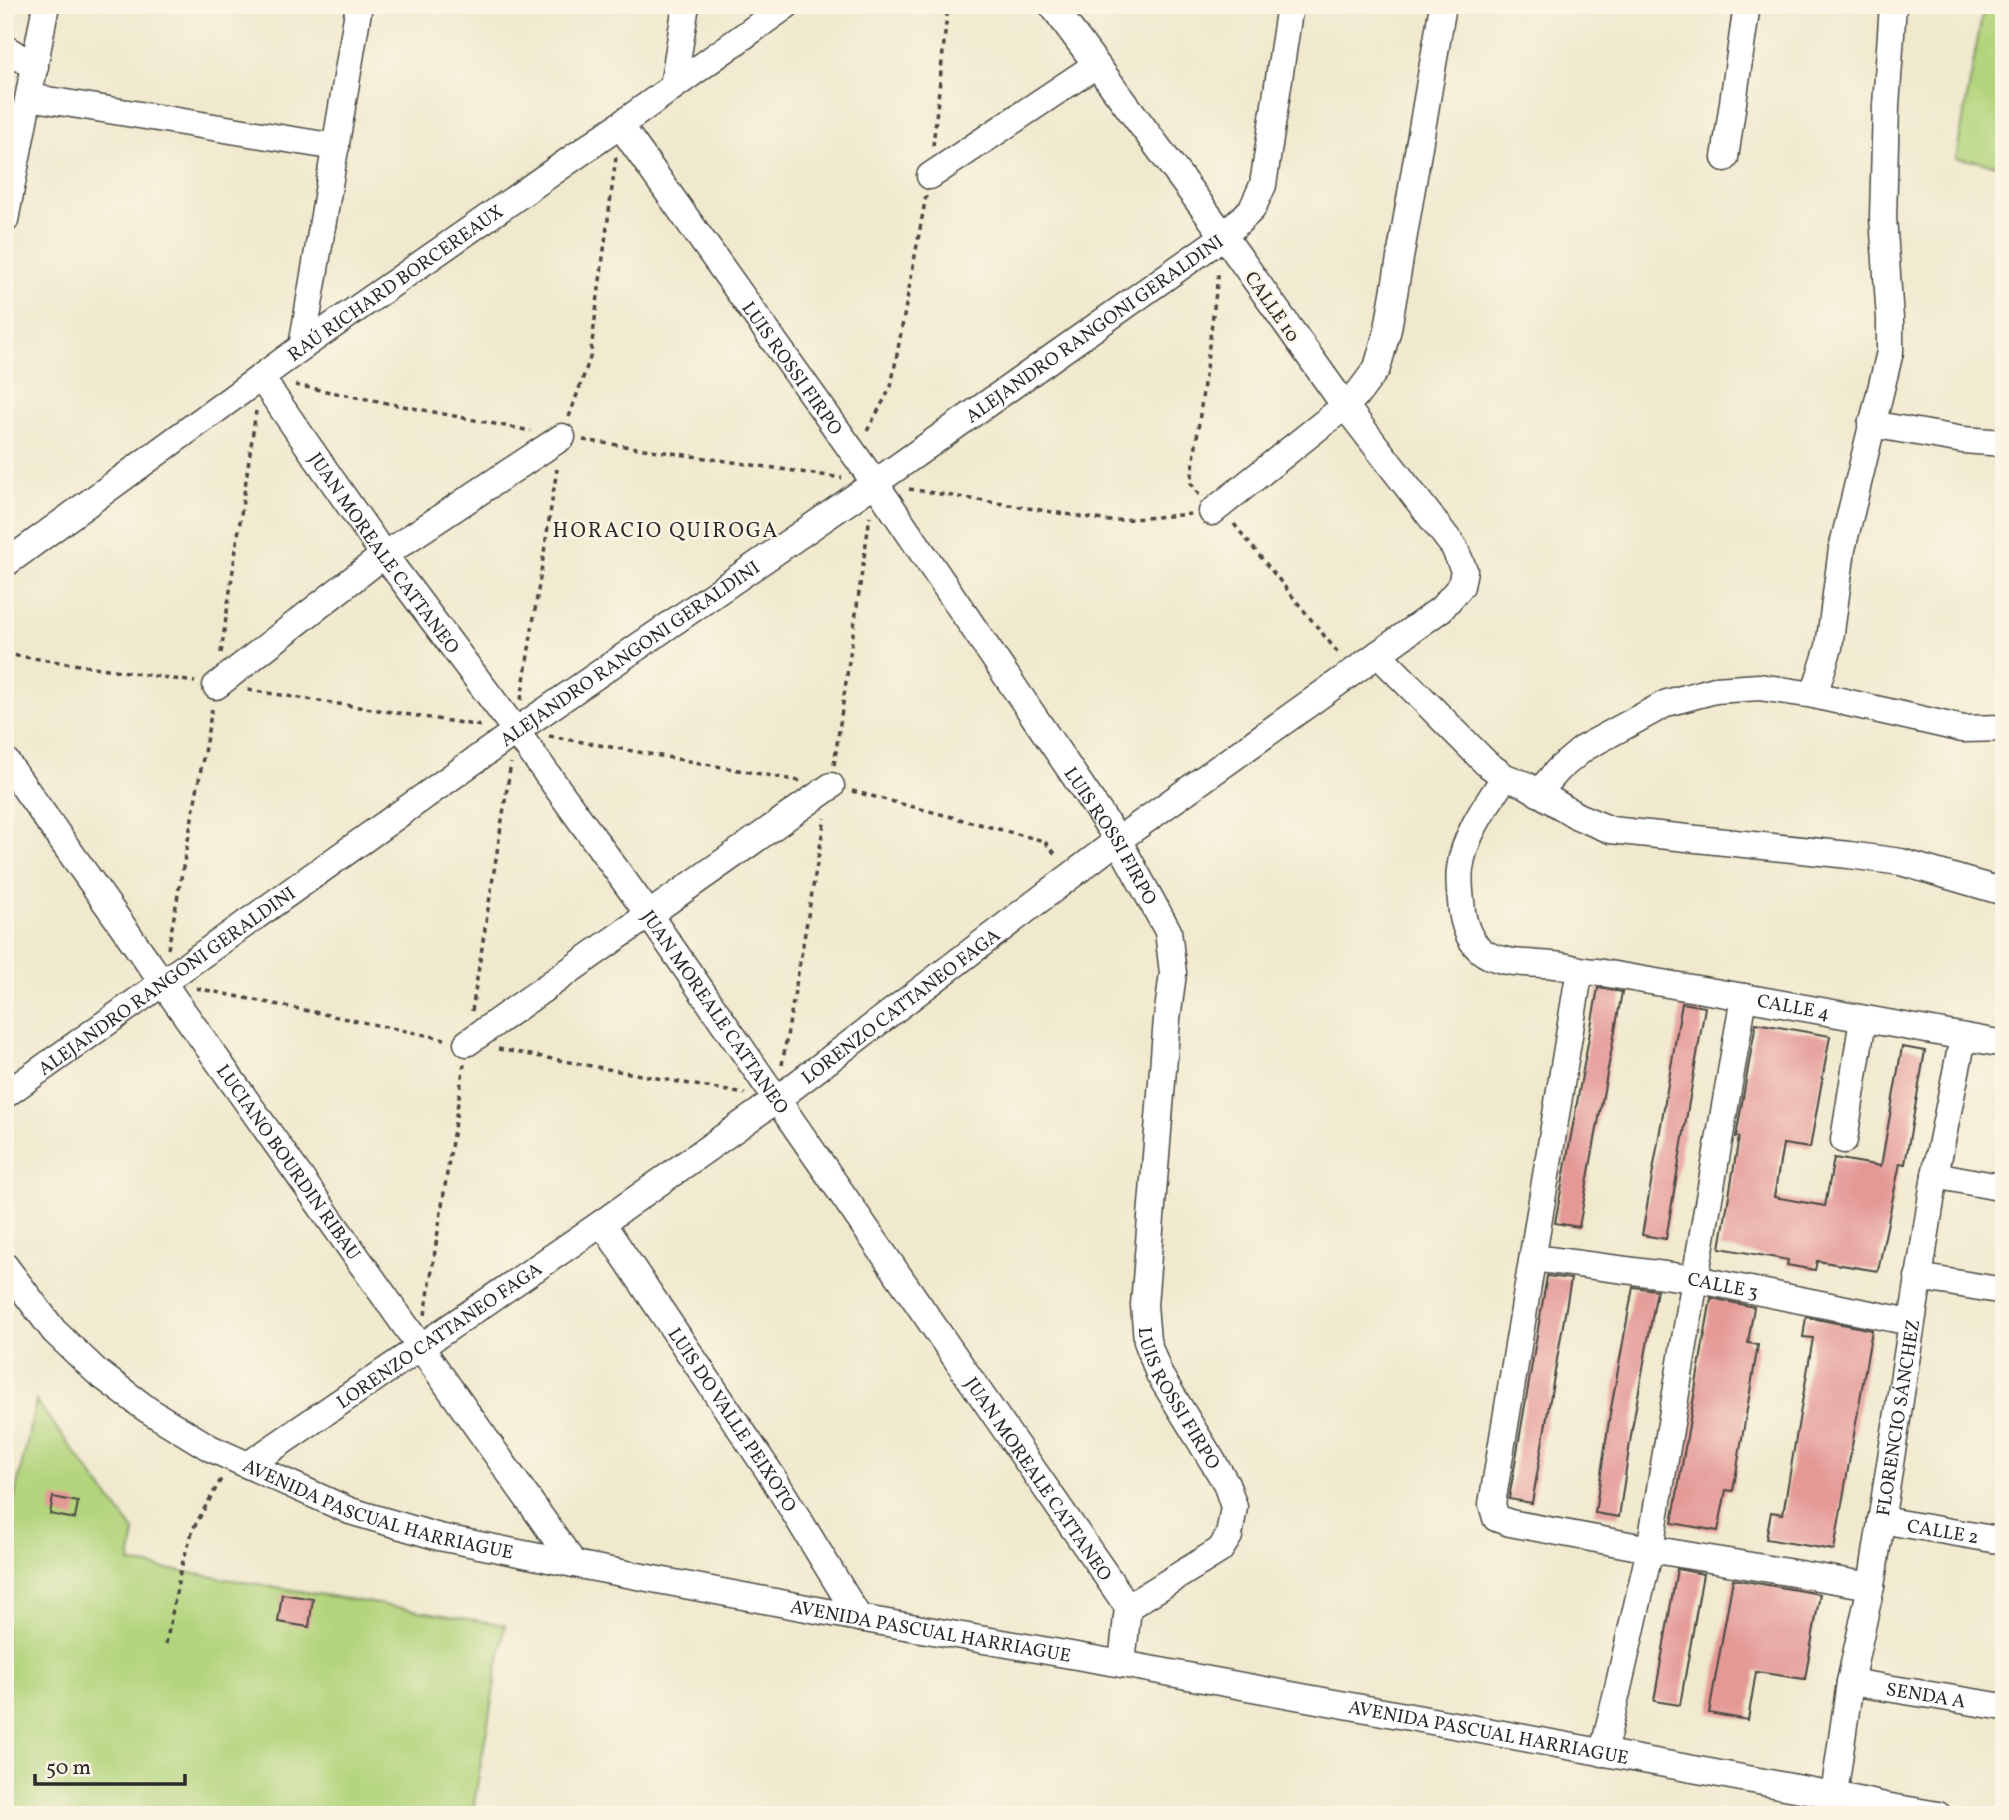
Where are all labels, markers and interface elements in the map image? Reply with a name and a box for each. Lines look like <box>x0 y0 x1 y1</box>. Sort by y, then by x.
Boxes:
street label: RAÚ RICHARD BORCEREAUX <box>283 199 509 368</box>
street label: ALEJANDRO RANGONI GERALDINI <box>961 229 1229 430</box>
street label: CALLE 10 <box>1238 267 1305 348</box>
street label: LUIS ROSSI FIRPO <box>735 297 848 441</box>
street label: JUAN MOREALE CATTANEO <box>302 448 465 660</box>
district label: HORACIO QUIROGA <box>553 517 779 546</box>
street label: ALEJANDRO RANGONI GERALDINI <box>495 555 765 753</box>
street label: LUIS ROSSI FIRPO <box>1057 762 1162 910</box>
street label: ALEJANDRO RANGONI GERALDINI <box>33 881 301 1082</box>
street label: JUAN MOREALE CATTANEO <box>635 905 794 1120</box>
street label: LORENZO CATTANEO FAGA <box>797 923 1006 1091</box>
street label: CALLE 4 <box>1755 989 1832 1027</box>
street label: LUCIANO BOURDIN RIBAU <box>209 1060 366 1266</box>
street label: LORENZO CATTANEO FAGA <box>332 1257 548 1416</box>
street label: CALLE 3 <box>1686 1267 1760 1306</box>
street label: FLORENCIO SÁNCHEZ <box>1871 1318 1927 1518</box>
street label: LUIS DO VALLE PEIXOTO <box>661 1323 802 1517</box>
street label: LUIS ROSSI FIRPO <box>1131 1326 1226 1475</box>
street label: JUAN MOREALE CATTANEO <box>958 1373 1117 1587</box>
street label: AVENIDA PASCUAL HARRIAGUE <box>238 1453 516 1567</box>
street label: CALLE 2 <box>1905 1514 1981 1551</box>
street label: AVENIDA PASCUAL HARRIAGUE <box>788 1594 1073 1670</box>
street label: SENDA A <box>1884 1677 1967 1716</box>
street label: AVENIDA PASCUAL HARRIAGUE <box>1346 1695 1631 1772</box>
scale bar <box>35 1743 186 1787</box>
text: 50 m <box>46 1754 91 1783</box>

